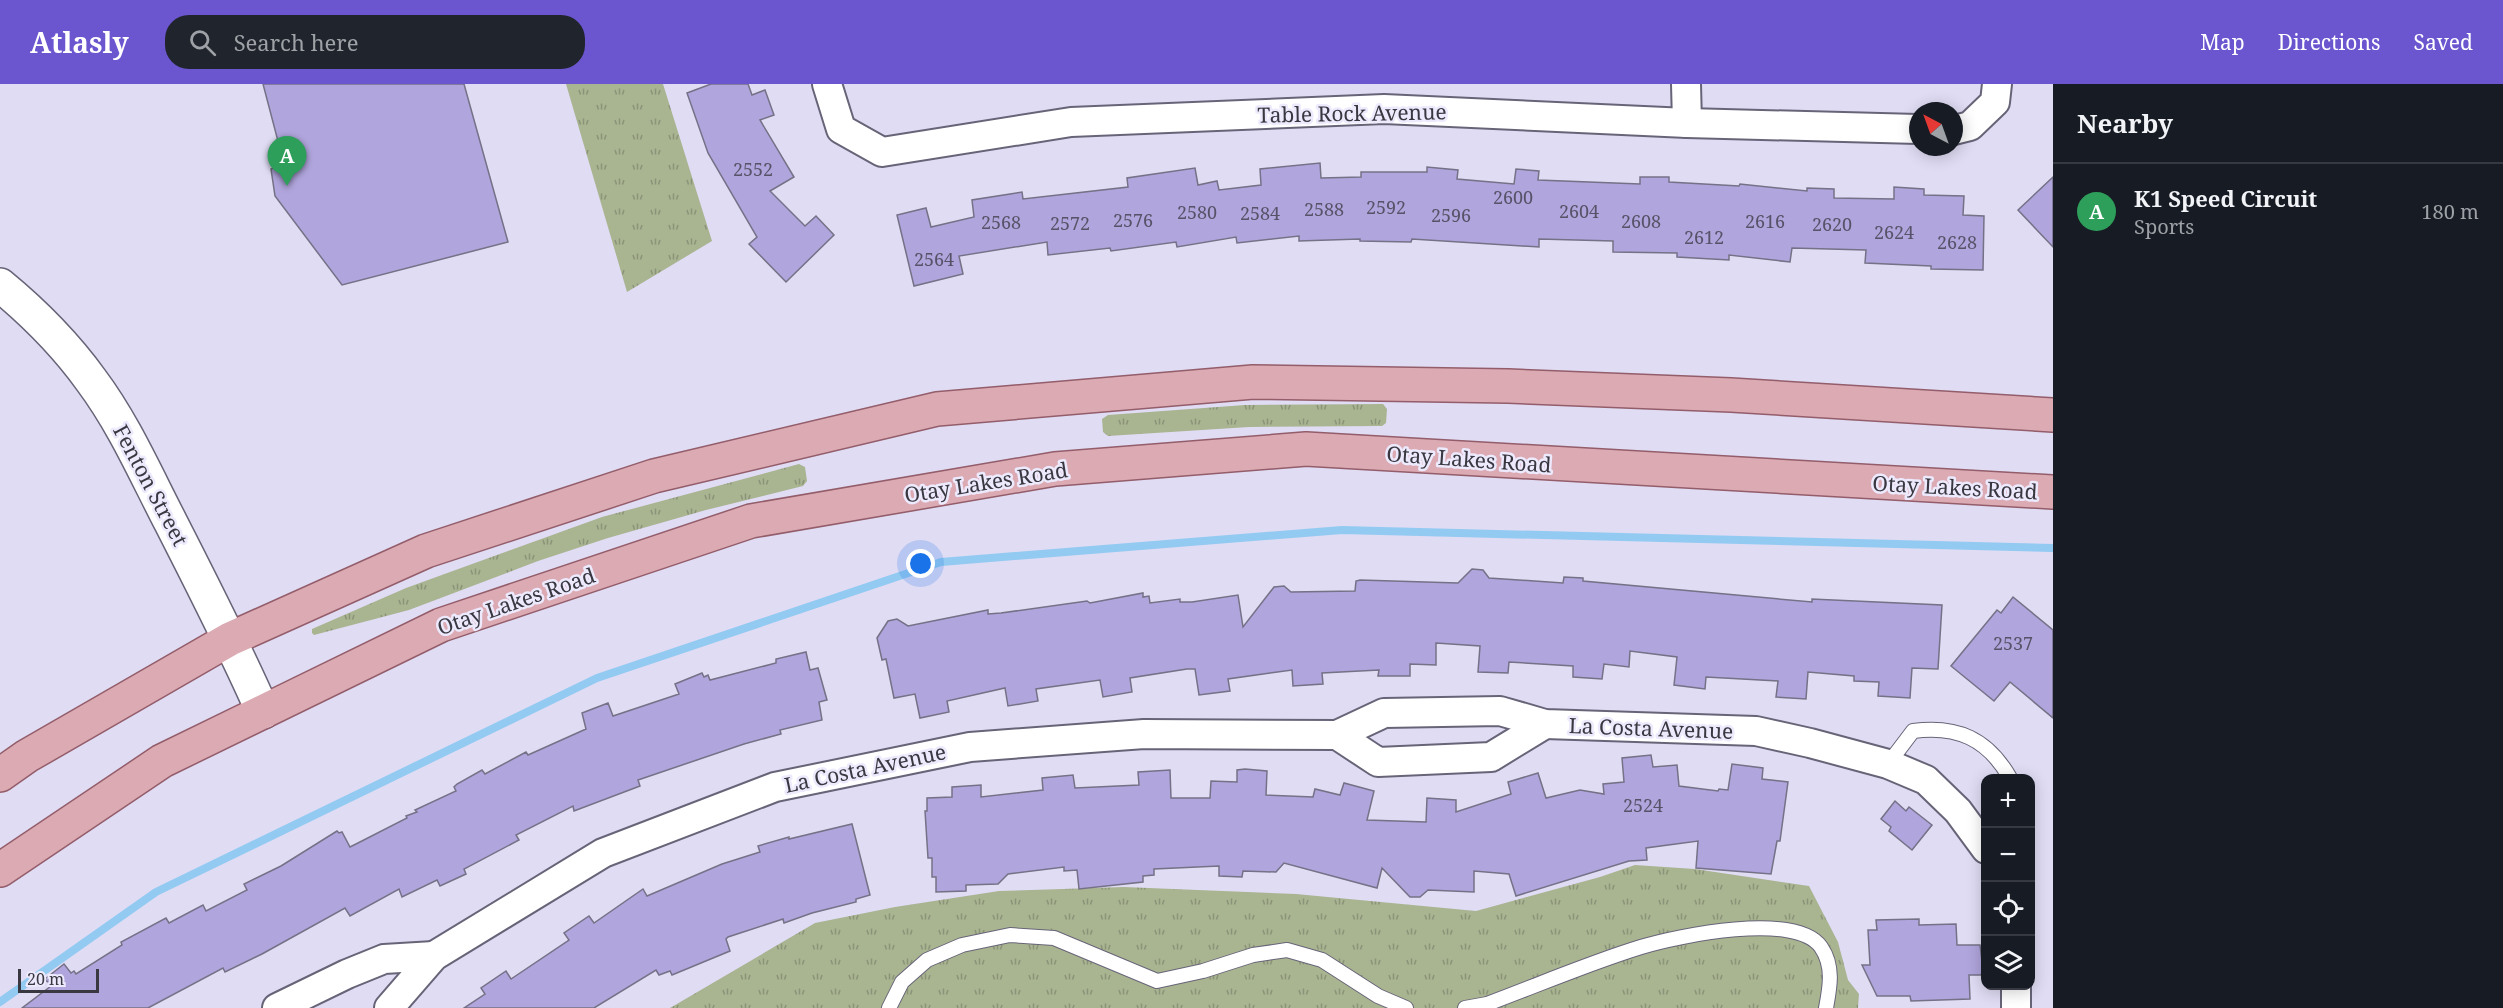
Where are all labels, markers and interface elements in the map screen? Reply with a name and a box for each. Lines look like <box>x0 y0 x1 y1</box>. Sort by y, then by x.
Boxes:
search box <box>165 15 585 69</box>
text: Atlasly <box>30 23 129 61</box>
icon: search <box>186 26 219 59</box>
text: Search here <box>234 27 359 57</box>
text: Map <box>2200 28 2245 56</box>
text: Directions <box>2278 28 2380 56</box>
text: Saved <box>2413 28 2473 56</box>
street label: Table Rock Avenue <box>1257 97 1447 129</box>
north arrow <box>1909 102 1963 156</box>
text: Nearby <box>2077 105 2173 141</box>
pin: A <box>268 136 306 186</box>
house number: 2552 <box>733 157 773 181</box>
text: K1 Speed Circuit <box>2134 183 2317 213</box>
house number: 2600 <box>1493 185 1533 209</box>
house number: 2592 <box>1366 195 1406 219</box>
house number: 2588 <box>1304 197 1344 221</box>
text: A <box>2089 198 2104 225</box>
text: 180 m <box>2421 198 2479 225</box>
house number: 2604 <box>1559 199 1599 223</box>
house number: 2580 <box>1177 200 1217 224</box>
house number: 2584 <box>1240 201 1280 225</box>
house number: 2596 <box>1431 203 1471 227</box>
house number: 2576 <box>1113 208 1153 232</box>
house number: 2608 <box>1621 209 1661 233</box>
house number: 2616 <box>1745 209 1785 233</box>
house number: 2568 <box>981 210 1021 234</box>
house number: 2572 <box>1050 211 1090 235</box>
house number: 2620 <box>1812 212 1852 236</box>
text: Sports <box>2134 213 2194 240</box>
house number: 2624 <box>1874 220 1914 244</box>
house number: 2612 <box>1684 225 1724 249</box>
house number: 2628 <box>1937 230 1977 254</box>
house number: 2564 <box>914 247 954 271</box>
street label: Fenton Street <box>107 420 195 550</box>
street label: Otay Lakes Road <box>1386 439 1553 479</box>
street label: Otay Lakes Road <box>902 455 1070 509</box>
street label: Otay Lakes Road <box>1872 469 2038 505</box>
your location <box>906 549 935 578</box>
street label: Otay Lakes Road <box>433 561 599 641</box>
house number: 2537 <box>1993 631 2033 655</box>
street label: La Costa Avenue <box>1568 711 1734 745</box>
street label: La Costa Avenue <box>782 737 948 799</box>
map controls <box>1981 774 2035 990</box>
button: + <box>1981 774 2035 828</box>
house number: 2524 <box>1623 793 1663 817</box>
button: − <box>1981 828 2035 882</box>
button: locate <box>1981 882 2035 936</box>
button: layers <box>1981 936 2035 990</box>
scale bar <box>18 966 99 994</box>
text: 20 m <box>27 968 64 990</box>

